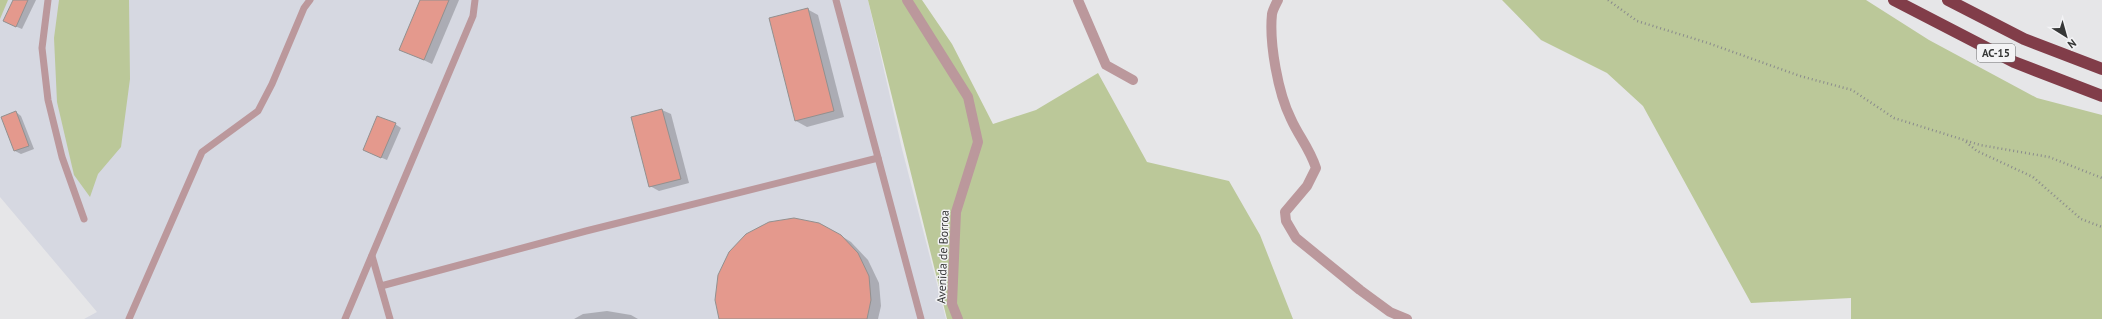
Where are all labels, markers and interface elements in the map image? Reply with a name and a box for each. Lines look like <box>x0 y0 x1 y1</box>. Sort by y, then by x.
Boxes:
north arrow <box>2046 16 2086 56</box>
text: N <box>2065 36 2079 52</box>
road number: AC-15 <box>1977 44 2015 62</box>
street label: Avenida de Borroa <box>933 210 952 304</box>

